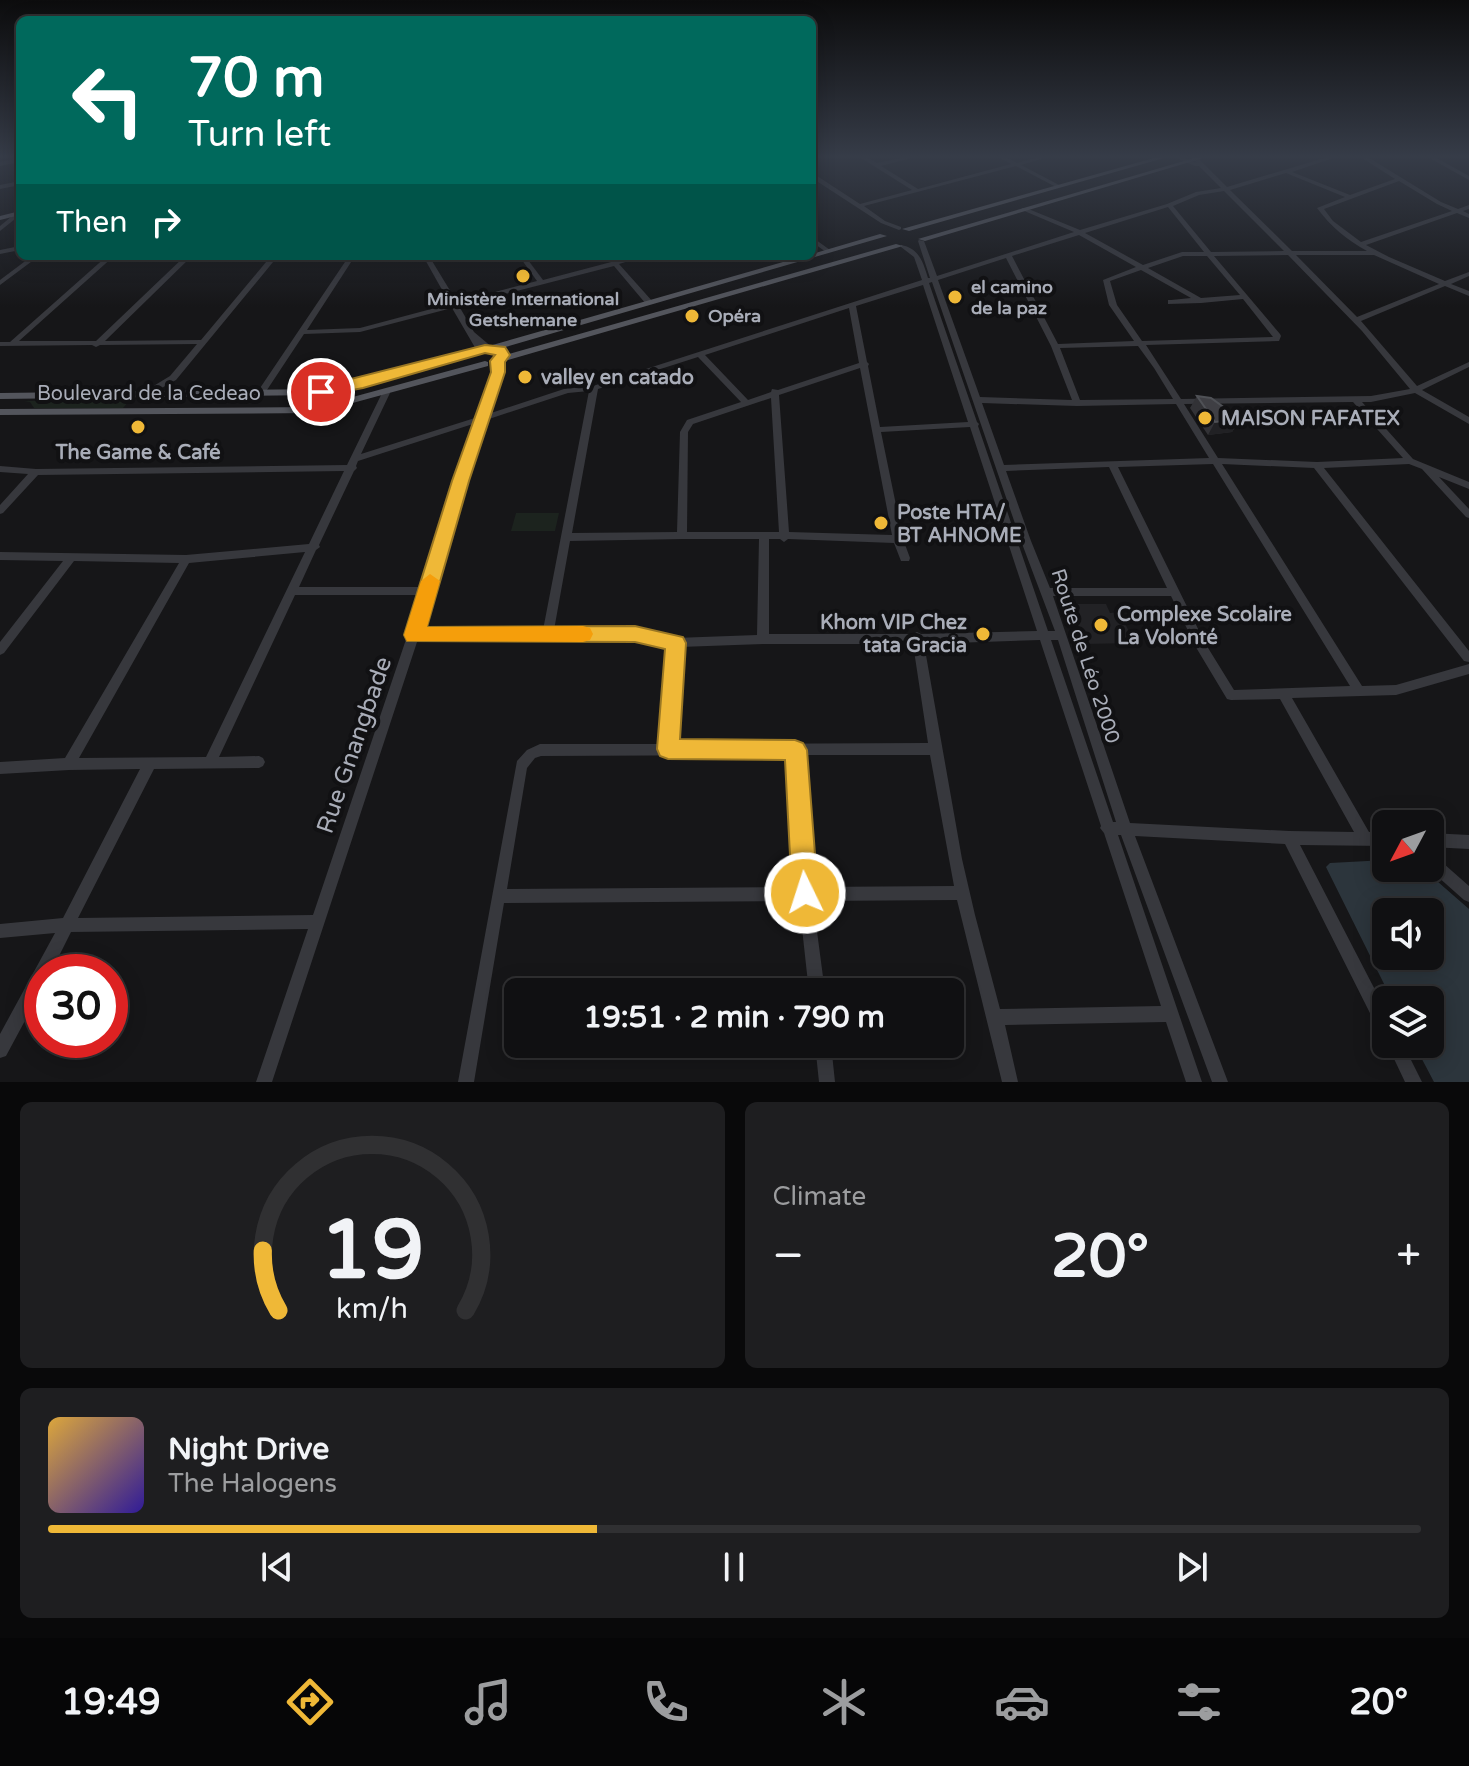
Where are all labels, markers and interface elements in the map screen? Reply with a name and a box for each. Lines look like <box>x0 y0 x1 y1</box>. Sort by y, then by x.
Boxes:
text: 70 m <box>188 45 324 112</box>
icon: left <box>56 48 160 152</box>
text: Turn left <box>188 113 331 156</box>
icon: right <box>144 200 188 244</box>
text: Then <box>56 204 128 241</box>
marker: Ministère International Getshemane <box>514 267 532 285</box>
place label: el camino de la paz <box>971 276 1053 319</box>
place label: Ministère International Getshemane <box>427 288 619 331</box>
marker: el camino de la paz <box>946 288 964 306</box>
place label: Opéra <box>708 305 761 327</box>
marker: Opéra <box>683 307 701 325</box>
pin <box>287 358 355 426</box>
place label: valley en catado <box>541 366 694 390</box>
marker: valley en catado <box>516 368 534 386</box>
icon: arrive <box>299 370 343 414</box>
street label: Boulevard de la Cedeao <box>37 382 261 406</box>
place label: MAISON FAFATEX <box>1221 407 1400 431</box>
marker: MAISON FAFATEX <box>1196 409 1214 427</box>
marker: The Game & Café <box>129 418 147 436</box>
place label: The Game & Café <box>54 441 221 465</box>
place label: Poste HTA/ BT AHNOME <box>897 501 1022 548</box>
marker: Poste HTA/ BT AHNOME <box>872 514 890 532</box>
street label: Route de Léo 2000 <box>1045 566 1125 747</box>
place label: Complexe Scolaire La Volonté <box>1117 603 1292 650</box>
place label: Khom VIP Chez tata Gracia <box>820 611 967 658</box>
marker: Complexe Scolaire La Volonté <box>1092 616 1110 634</box>
marker: Khom VIP Chez tata Gracia <box>974 625 992 643</box>
street label: Rue Gnangbade <box>311 653 398 837</box>
north arrow <box>1372 810 1444 882</box>
map controls <box>1372 810 1444 1058</box>
position arrow <box>763 851 847 935</box>
button: sound <box>1372 898 1444 970</box>
speed limit sign: 30 <box>24 954 128 1058</box>
button: layers <box>1372 986 1444 1058</box>
text: 19:51 · 2 min · 790 m <box>583 999 885 1036</box>
text: Climate <box>773 1181 866 1212</box>
text: 19 <box>320 1201 424 1301</box>
text: 20° <box>1051 1221 1149 1293</box>
text: − <box>773 1230 804 1283</box>
text: + <box>1396 1230 1421 1283</box>
text: km/h <box>336 1292 408 1326</box>
text: Night Drive <box>168 1431 329 1468</box>
text: The Halogens <box>168 1468 337 1499</box>
icon: previous <box>255 1545 299 1589</box>
icon: pause <box>712 1545 756 1589</box>
icon: next <box>1170 1545 1214 1589</box>
icon: directions <box>282 1674 338 1730</box>
icon: music <box>460 1674 516 1730</box>
icon: phone <box>638 1674 694 1730</box>
icon: climate <box>816 1674 872 1730</box>
icon: car <box>994 1674 1050 1730</box>
icon: filters <box>1171 1674 1227 1730</box>
text: 19:49 <box>61 1681 161 1724</box>
text: 20° <box>1349 1681 1408 1724</box>

